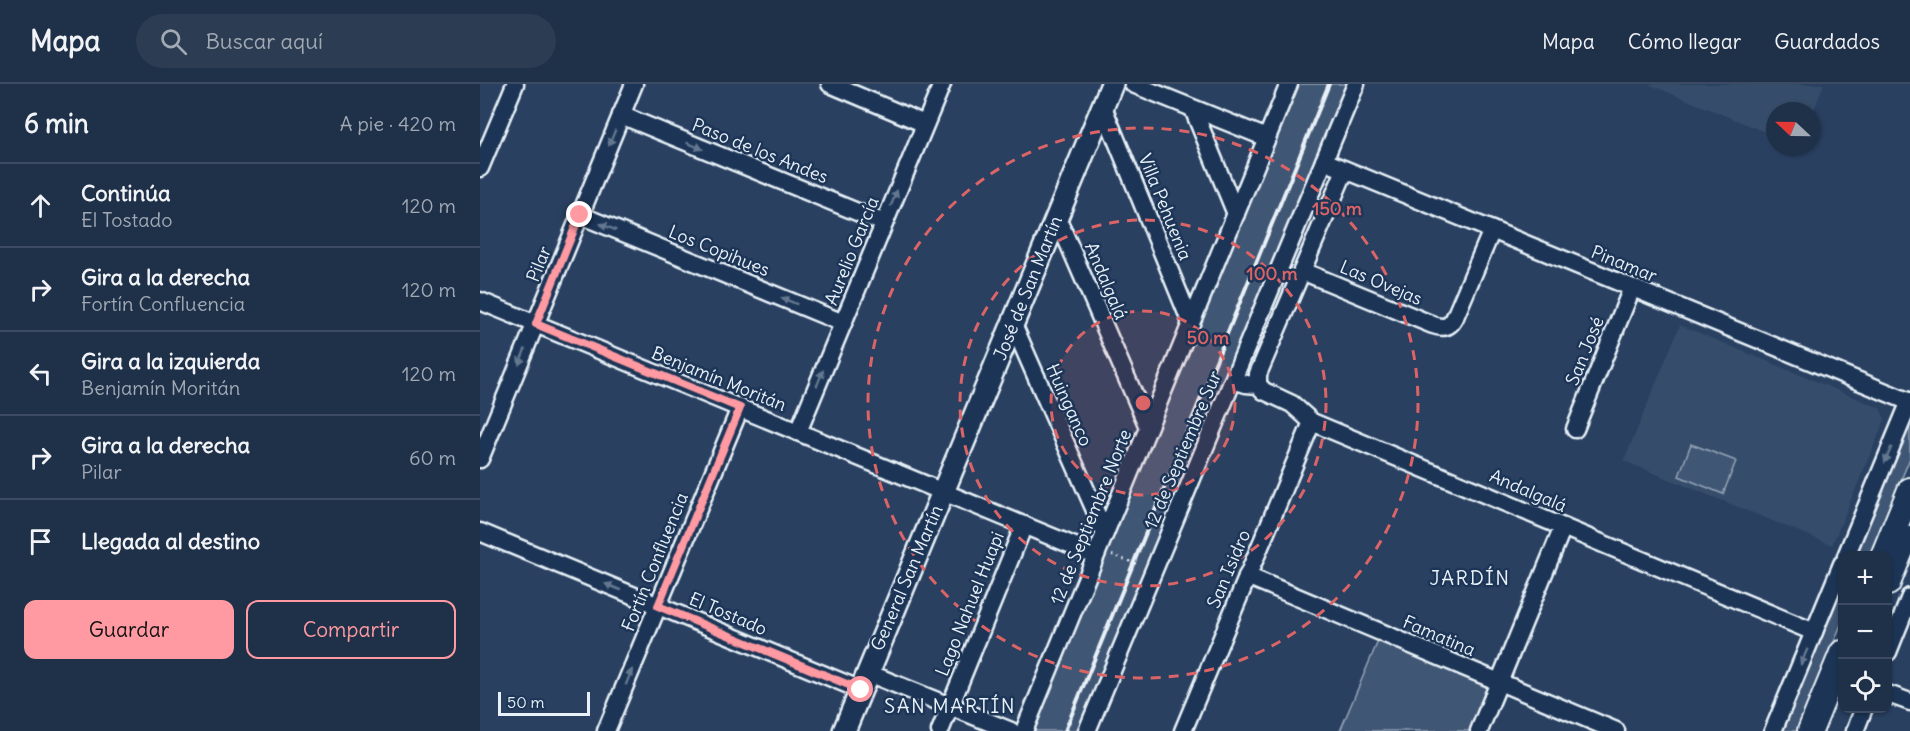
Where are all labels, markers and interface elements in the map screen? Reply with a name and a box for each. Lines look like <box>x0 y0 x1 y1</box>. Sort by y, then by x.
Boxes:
search box <box>136 14 556 68</box>
text: Mapa <box>30 23 100 59</box>
icon: search <box>157 25 190 58</box>
text: Buscar aquí <box>205 27 323 55</box>
text: Mapa <box>1542 28 1595 55</box>
text: Cómo llegar <box>1628 28 1741 55</box>
text: Guardados <box>1774 28 1880 55</box>
north arrow <box>1766 102 1820 156</box>
text: 6 min <box>24 107 89 140</box>
text: A pie · 420 m <box>340 111 456 136</box>
street label: Paso de los Andes <box>689 113 832 188</box>
one-way arrow <box>607 129 616 147</box>
one-way arrow <box>686 142 704 151</box>
street label: Villa Pehuenia <box>1134 150 1197 263</box>
text: Continúa <box>81 179 170 207</box>
icon: ahead <box>24 189 57 222</box>
one-way arrow <box>890 189 899 207</box>
text: 120 m <box>402 193 456 218</box>
street label: Aurelio García <box>819 193 884 308</box>
text: 150 m <box>1312 197 1362 220</box>
route end <box>566 201 592 227</box>
text: El Tostado <box>81 207 173 232</box>
street label: José de San Martín <box>988 212 1067 363</box>
street label: Los Copihues <box>665 220 773 281</box>
one-way arrow <box>599 222 617 232</box>
street label: Andalgalá <box>1080 239 1133 323</box>
street label: Pinamar <box>1588 240 1661 287</box>
street label: Pilar <box>521 242 556 285</box>
street label: Las Ovejas <box>1337 255 1426 310</box>
text: 100 m <box>1247 262 1298 285</box>
text: Gira a la derecha <box>81 263 250 291</box>
icon: right <box>24 273 57 306</box>
text: 120 m <box>402 277 456 302</box>
text: Fortín Confluencia <box>81 291 245 316</box>
one-way arrow <box>779 296 797 306</box>
street label: San José <box>1560 313 1609 389</box>
text: 50 m <box>1187 326 1229 349</box>
street label: Benjamín Moritán <box>648 341 790 416</box>
text: Gira a la izquierda <box>81 347 260 375</box>
one-way arrow <box>517 349 527 367</box>
icon: left <box>24 357 57 390</box>
street label: Huinganco <box>1041 360 1098 450</box>
text: 120 m <box>402 361 456 386</box>
street label: 12 de Septiembre Sur <box>1139 367 1227 532</box>
one-way arrow <box>816 369 825 387</box>
text: Benjamín Moritán <box>81 375 240 400</box>
centre of rings <box>1133 393 1153 413</box>
street label: 12 de Septiembre Norte <box>1045 426 1136 608</box>
text: Gira a la derecha <box>81 431 250 459</box>
icon: right <box>24 441 57 474</box>
text: 60 m <box>409 445 456 470</box>
one-way arrow <box>1883 447 1893 465</box>
text: Pilar <box>81 459 122 484</box>
street label: Andalgalá <box>1486 464 1570 517</box>
street label: Fortín Confluencia <box>616 489 693 635</box>
street label: General San Martín <box>865 501 948 654</box>
icon: arrive <box>24 525 57 558</box>
street label: San Isidro <box>1202 526 1255 611</box>
text: Llegada al destino <box>81 527 260 555</box>
street label: Lago Nahuel Huapi <box>930 528 1009 679</box>
map controls <box>1838 551 1892 713</box>
button: + <box>1838 551 1892 605</box>
district label: JARDÍN <box>1429 565 1511 590</box>
one-way arrow <box>604 582 622 591</box>
street label: El Tostado <box>686 587 771 640</box>
button: Guardar <box>24 600 234 659</box>
button: Compartir <box>246 600 456 659</box>
button: − <box>1838 605 1892 659</box>
street label: Famatina <box>1399 610 1479 661</box>
one-way arrow <box>1799 648 1809 666</box>
button: locate <box>1838 659 1892 713</box>
one-way arrow <box>625 668 634 686</box>
route start <box>847 676 873 702</box>
scale bar <box>498 689 590 716</box>
text: 50 m <box>507 692 545 712</box>
district label: SAN MARTÍN <box>884 693 1016 718</box>

